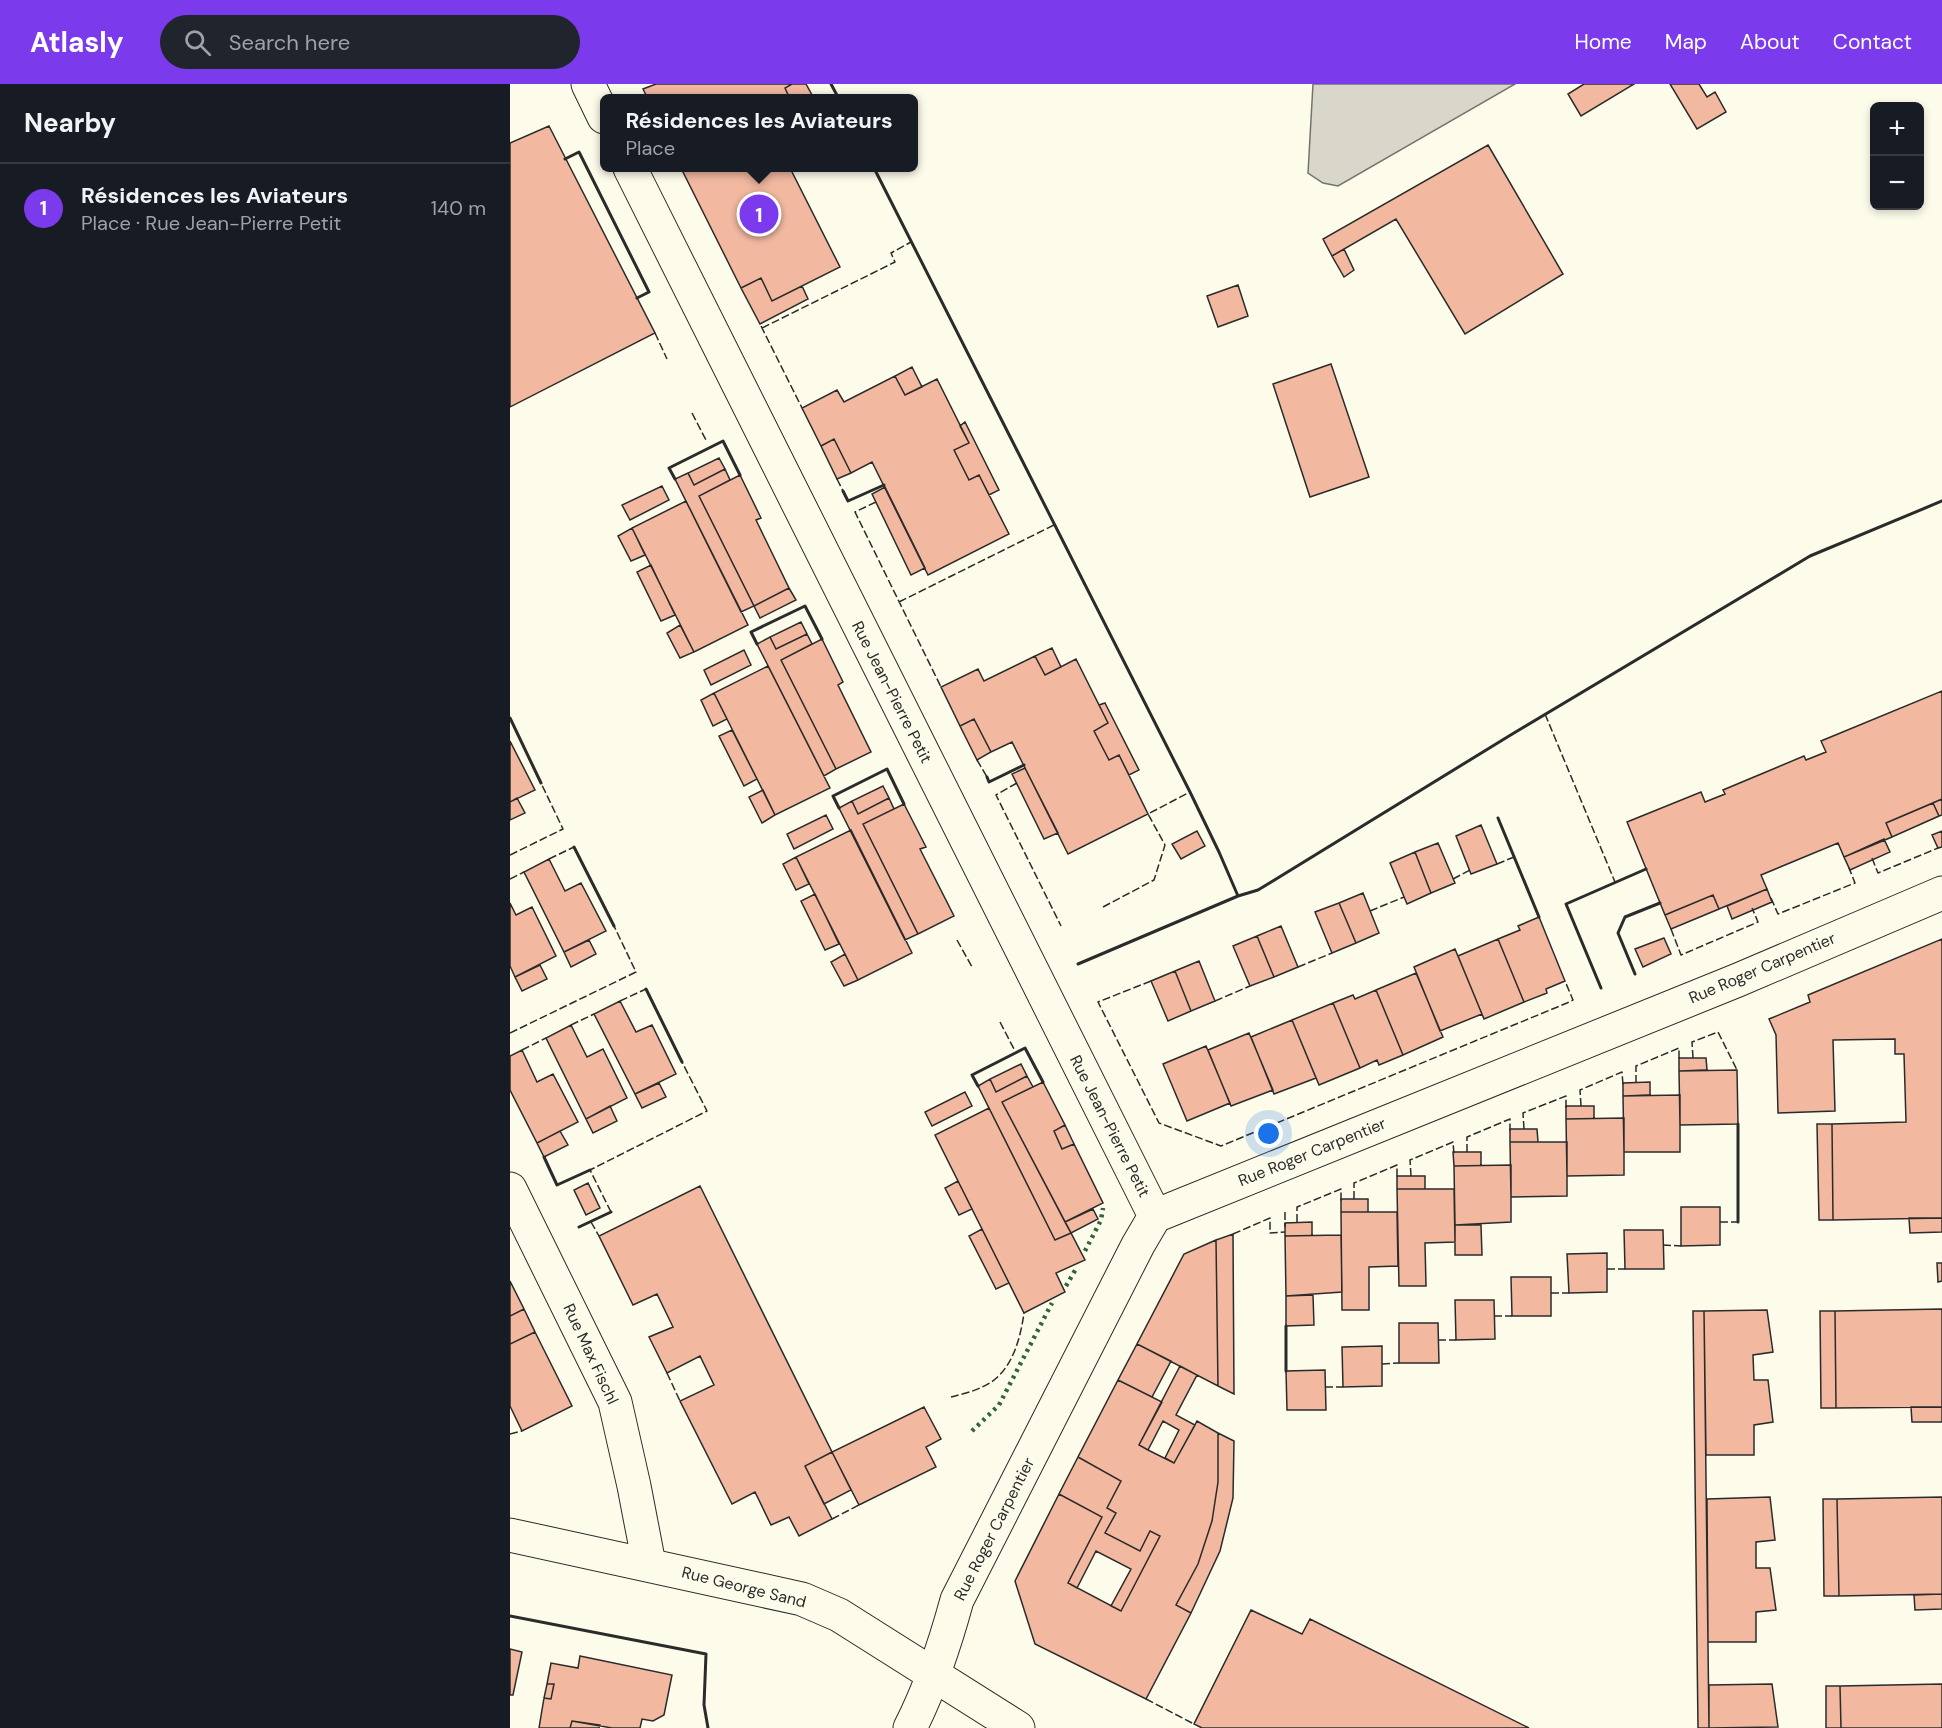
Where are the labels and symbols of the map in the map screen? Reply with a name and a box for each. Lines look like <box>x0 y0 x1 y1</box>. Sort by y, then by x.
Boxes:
pin: 1 <box>740 192 778 236</box>
street label: Rue Jean-Pierre Petit <box>847 617 937 767</box>
street label: Rue Roger Carpentier <box>1685 928 1839 1008</box>
street label: Rue Jean-Pierre Petit <box>1065 1051 1155 1201</box>
street label: Rue Roger Carpentier <box>1235 1113 1389 1191</box>
your location <box>1254 1119 1283 1148</box>
street label: Rue Max Fischl <box>559 1300 623 1408</box>
street label: Rue Roger Carpentier <box>949 1454 1039 1604</box>
street label: Rue George Sand <box>680 1561 808 1613</box>

